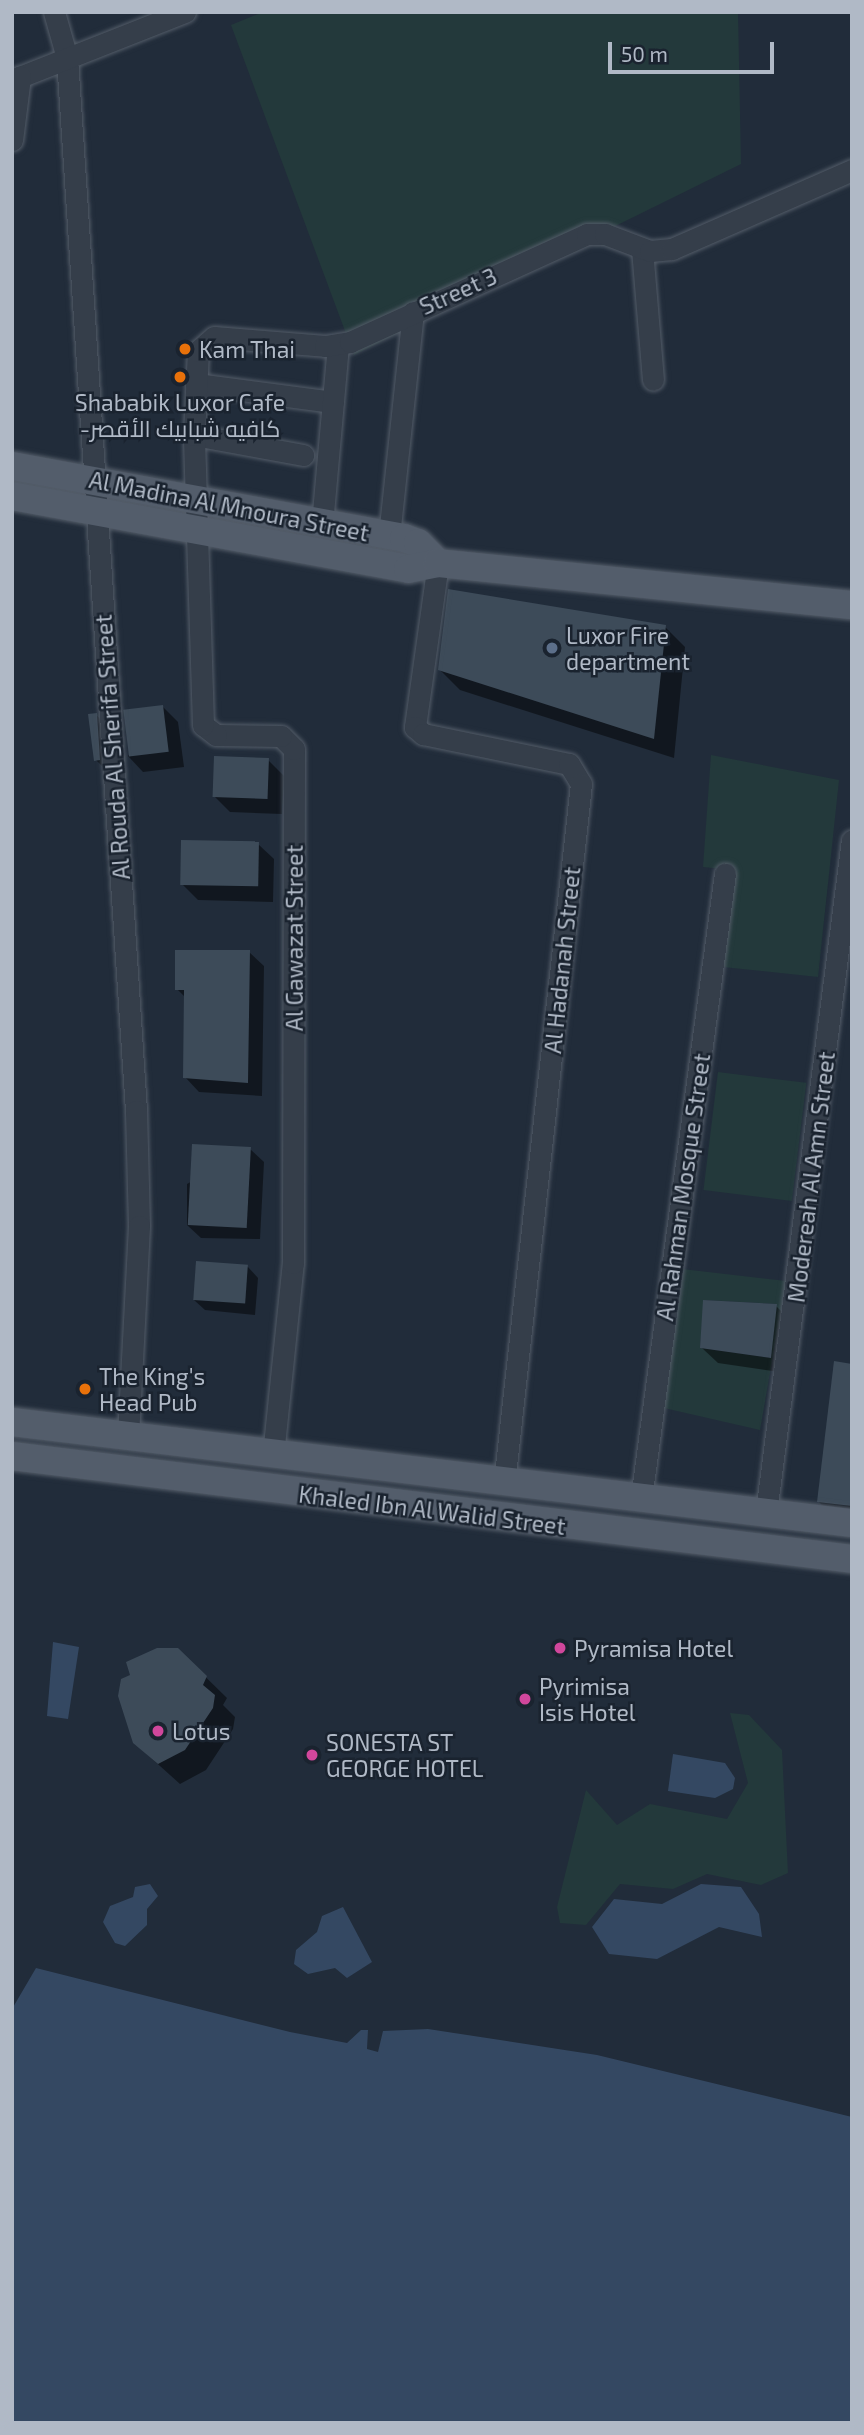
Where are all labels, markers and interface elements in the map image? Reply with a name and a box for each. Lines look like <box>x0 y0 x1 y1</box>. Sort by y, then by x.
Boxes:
scale bar <box>612 28 778 72</box>
text: 50 m <box>621 41 668 66</box>
street label: Street 3 <box>415 262 501 320</box>
place label: Kam Thai <box>199 335 296 363</box>
marker: Kam Thai <box>177 341 193 357</box>
marker: Shababik Luxor Cafe -كافيه شبابيك الأقصر <box>172 369 188 385</box>
place label: Shababik Luxor Cafe -كافيه شبابيك الأقصر <box>74 388 286 442</box>
street label: Al Madina Al Mnoura Street <box>86 465 372 547</box>
street label: Al Rouda Al Sherifa Street <box>89 613 135 881</box>
place label: Luxor Fire department <box>566 621 690 675</box>
marker: Luxor Fire department <box>544 640 560 656</box>
street label: Al Gawazat Street <box>280 844 308 1032</box>
street label: Al Hadanah Street <box>538 865 586 1055</box>
street label: Modereah Al Amn Street <box>782 1049 840 1305</box>
street label: Al Rahman Mosque Street <box>651 1051 715 1323</box>
place label: The King's Head Pub <box>99 1362 205 1416</box>
marker: The King's Head Pub <box>77 1381 93 1397</box>
street label: Khaled Ibn Al Walid Street <box>296 1480 568 1540</box>
place label: Pyramisa Hotel <box>574 1634 733 1662</box>
marker: Pyramisa Hotel <box>552 1640 568 1656</box>
place label: Pyrimisa Isis Hotel <box>539 1672 636 1726</box>
marker: Pyrimisa Isis Hotel <box>517 1691 533 1707</box>
place label: Lotus <box>172 1717 230 1745</box>
marker: Lotus <box>150 1723 166 1739</box>
place label: SONESTA ST GEORGE HOTEL <box>326 1728 484 1782</box>
marker: SONESTA ST GEORGE HOTEL <box>304 1747 320 1763</box>

